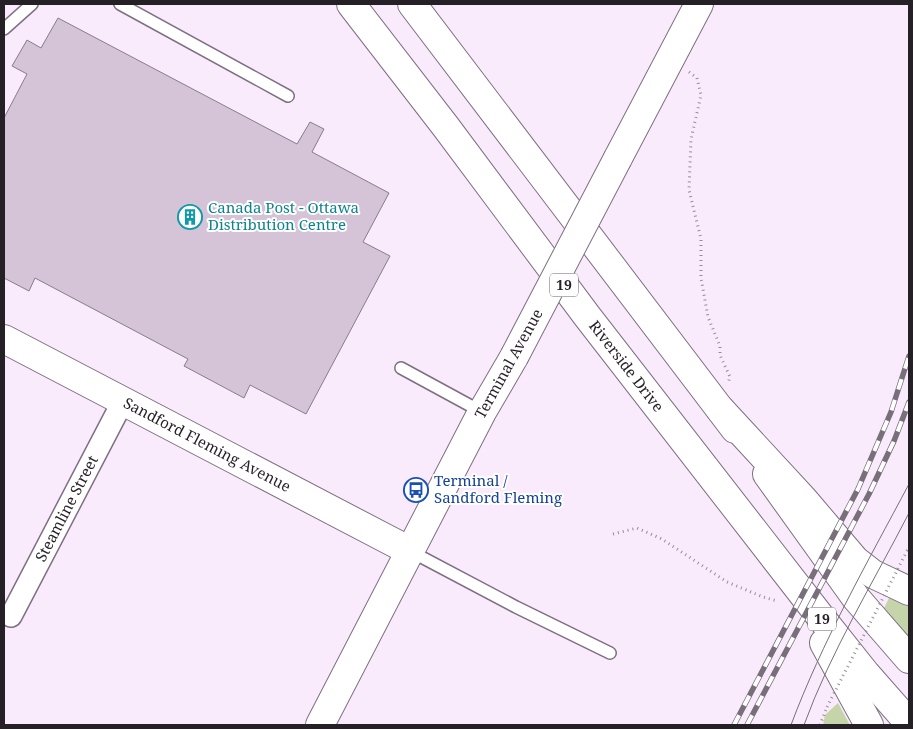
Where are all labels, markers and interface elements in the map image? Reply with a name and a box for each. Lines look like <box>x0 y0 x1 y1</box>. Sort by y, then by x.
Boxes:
place label: Canada Post - Ottawa Distribution Centre <box>208 197 359 234</box>
building icon: Canada Post - Ottawa Distribution Centre <box>177 204 203 230</box>
road number: 19 <box>550 274 578 296</box>
street label: Terminal Avenue <box>470 305 547 422</box>
street label: Riverside Drive <box>585 316 669 416</box>
street label: Sandford Fleming Avenue <box>120 392 294 496</box>
street label: Steamline Street <box>30 452 102 565</box>
place label: Terminal / Sandford Fleming <box>434 470 562 507</box>
bus stop icon: Terminal / Sandford Fleming <box>403 477 429 503</box>
road number: 19 <box>808 608 836 630</box>

